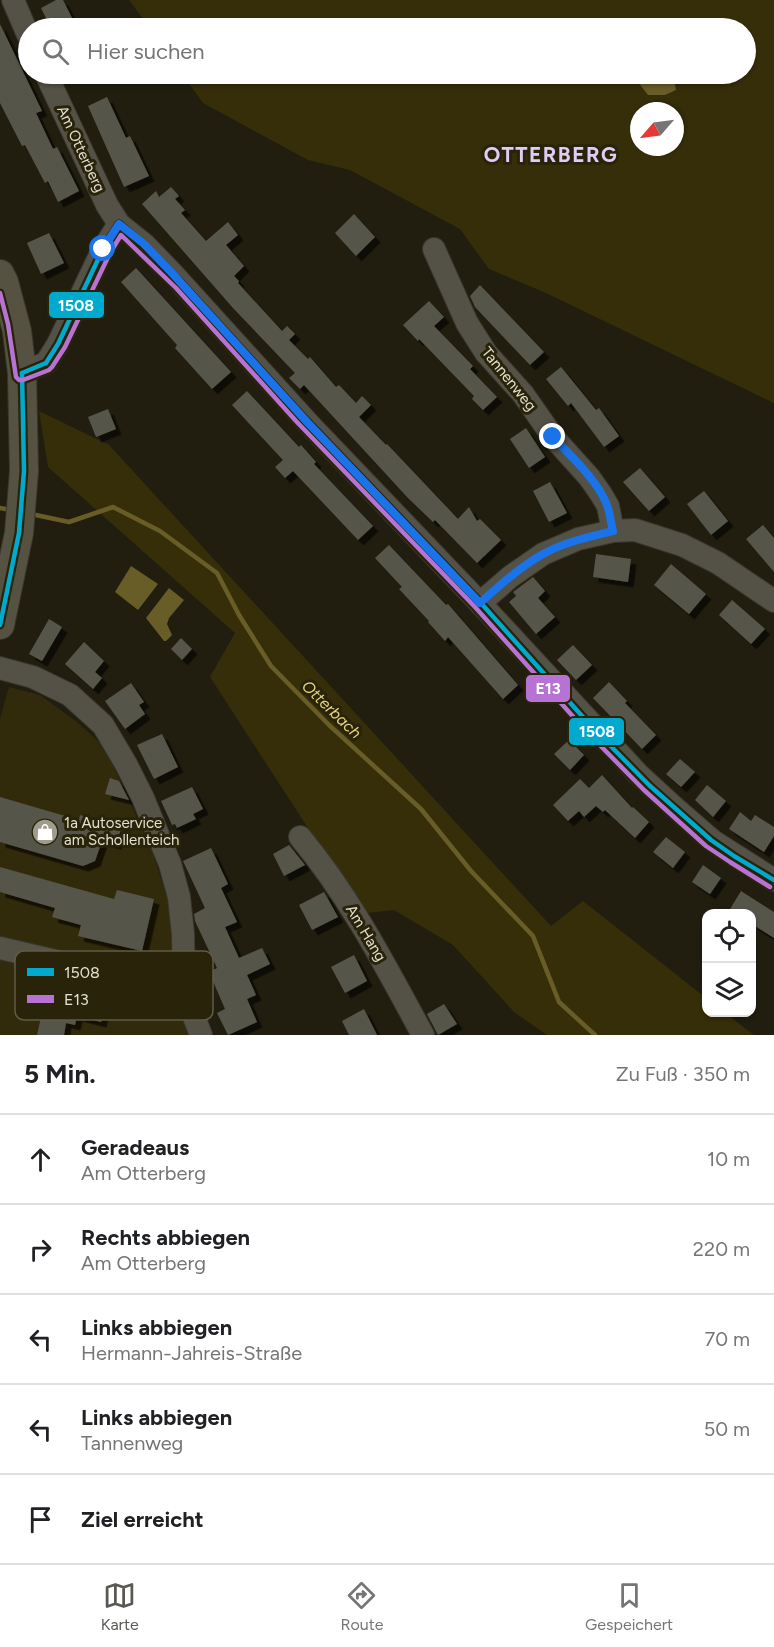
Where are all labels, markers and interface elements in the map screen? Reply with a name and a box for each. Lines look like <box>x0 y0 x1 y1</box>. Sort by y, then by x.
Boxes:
search box <box>18 18 756 84</box>
icon: search <box>39 35 72 68</box>
text: Hier suchen <box>87 38 205 65</box>
north arrow <box>630 102 684 156</box>
street label: Am Otterberg <box>53 103 109 195</box>
district label: OTTERBERG <box>484 142 618 167</box>
route start <box>89 235 115 261</box>
line badge: 1508 <box>48 291 105 319</box>
text: 1508 <box>58 296 94 315</box>
street label: Tannenweg <box>478 344 540 414</box>
route end <box>539 423 565 449</box>
line badge: E13 <box>525 674 571 703</box>
water label: Otterbach <box>298 676 365 742</box>
text: E13 <box>535 679 561 698</box>
line badge: 1508 <box>568 717 625 746</box>
text: 1508 <box>579 722 615 741</box>
place label: 1a Autoservice am Schollenteich <box>64 814 179 849</box>
shop icon: 1a Autoservice am Schollenteich <box>30 817 60 847</box>
street label: Am Hang <box>342 901 390 965</box>
map controls <box>702 909 756 1017</box>
button: locate <box>702 909 756 963</box>
legend <box>15 951 213 1020</box>
text: 1508 <box>64 963 100 982</box>
button: layers <box>702 963 756 1017</box>
text: E13 <box>64 990 89 1009</box>
text: 5 Min. <box>24 1058 96 1090</box>
text: Zu Fuß · 350 m <box>616 1062 750 1086</box>
text: Geradeaus <box>81 1134 189 1161</box>
icon: ahead <box>24 1143 57 1176</box>
text: 10 m <box>707 1147 750 1171</box>
text: Am Otterberg <box>81 1161 206 1185</box>
text: Rechts abbiegen <box>81 1224 250 1251</box>
icon: right <box>24 1233 57 1266</box>
text: 220 m <box>693 1237 750 1261</box>
text: Am Otterberg <box>81 1251 206 1275</box>
text: Links abbiegen <box>81 1314 232 1341</box>
icon: left <box>24 1323 57 1356</box>
text: 70 m <box>704 1327 750 1351</box>
text: Hermann-Jahreis-Straße <box>81 1341 302 1365</box>
text: Links abbiegen <box>81 1404 232 1431</box>
icon: left <box>24 1413 57 1446</box>
text: 50 m <box>704 1417 750 1441</box>
text: Tannenweg <box>81 1431 183 1455</box>
icon: arrive <box>24 1503 57 1536</box>
text: Ziel erreicht <box>81 1506 204 1533</box>
tab: Karte <box>101 1579 139 1634</box>
tab: Route <box>340 1579 383 1634</box>
tab: Gespeichert <box>585 1579 673 1634</box>

